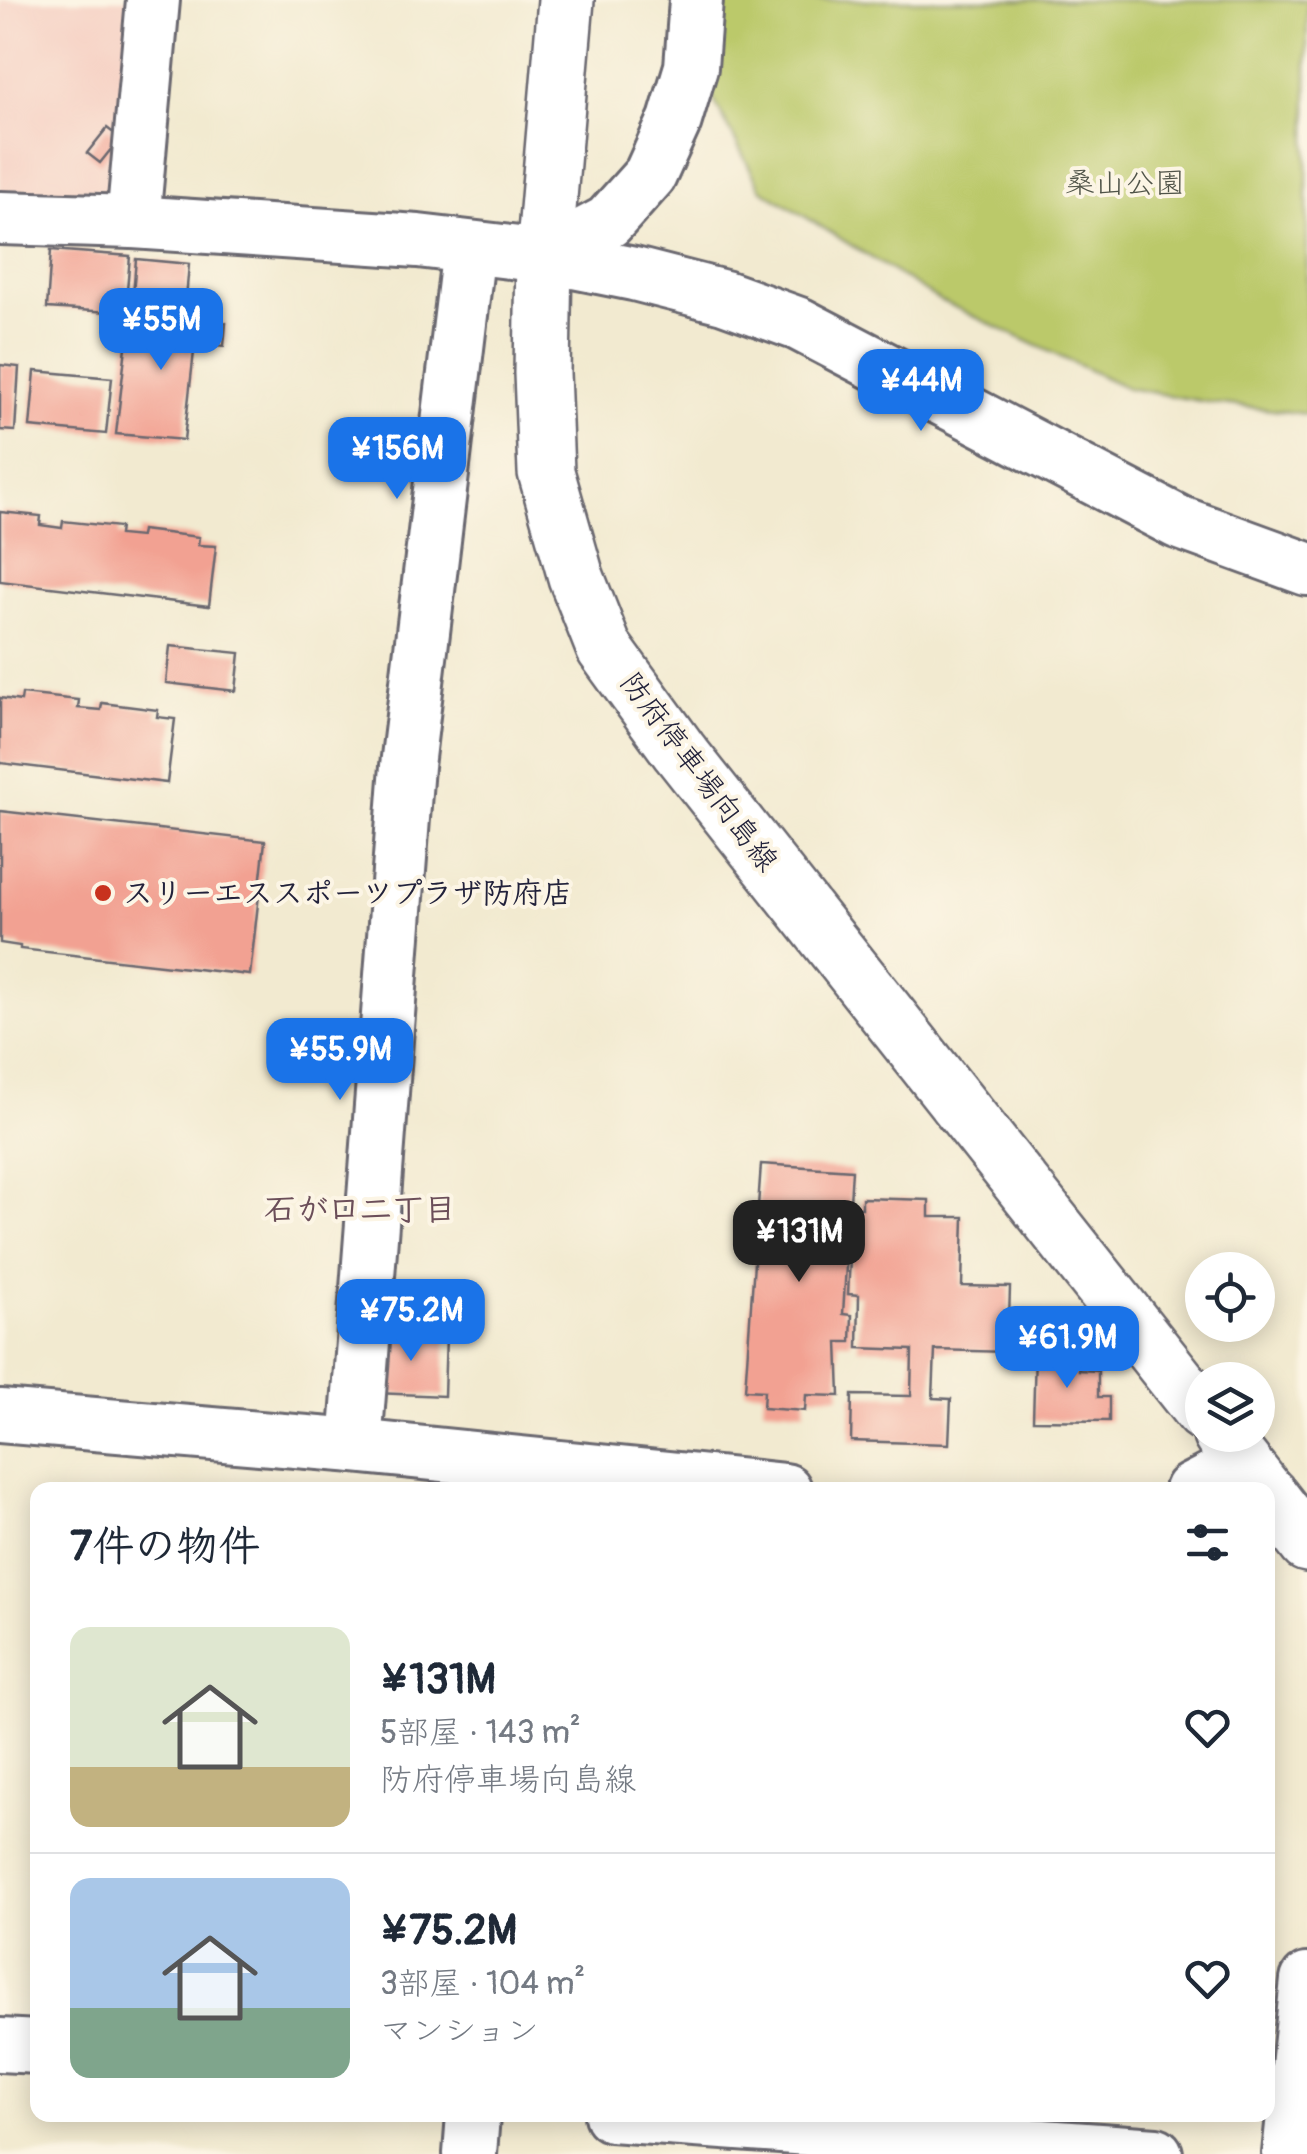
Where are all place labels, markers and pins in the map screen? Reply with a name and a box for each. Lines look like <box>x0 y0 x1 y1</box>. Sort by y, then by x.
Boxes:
pin: ¥55M <box>102 288 220 373</box>
pin: ¥44M <box>862 349 980 434</box>
pin: ¥156M <box>327 417 467 502</box>
place label: スリーエススポーツプラザ防府店 <box>123 875 572 912</box>
marker: スリーエススポーツプラザ防府店 <box>92 882 114 904</box>
pin: ¥55.9M <box>259 1018 421 1103</box>
pin: ¥131M <box>729 1200 869 1285</box>
pin: ¥75.2M <box>330 1279 492 1364</box>
pin: ¥61.9M <box>986 1306 1148 1391</box>

